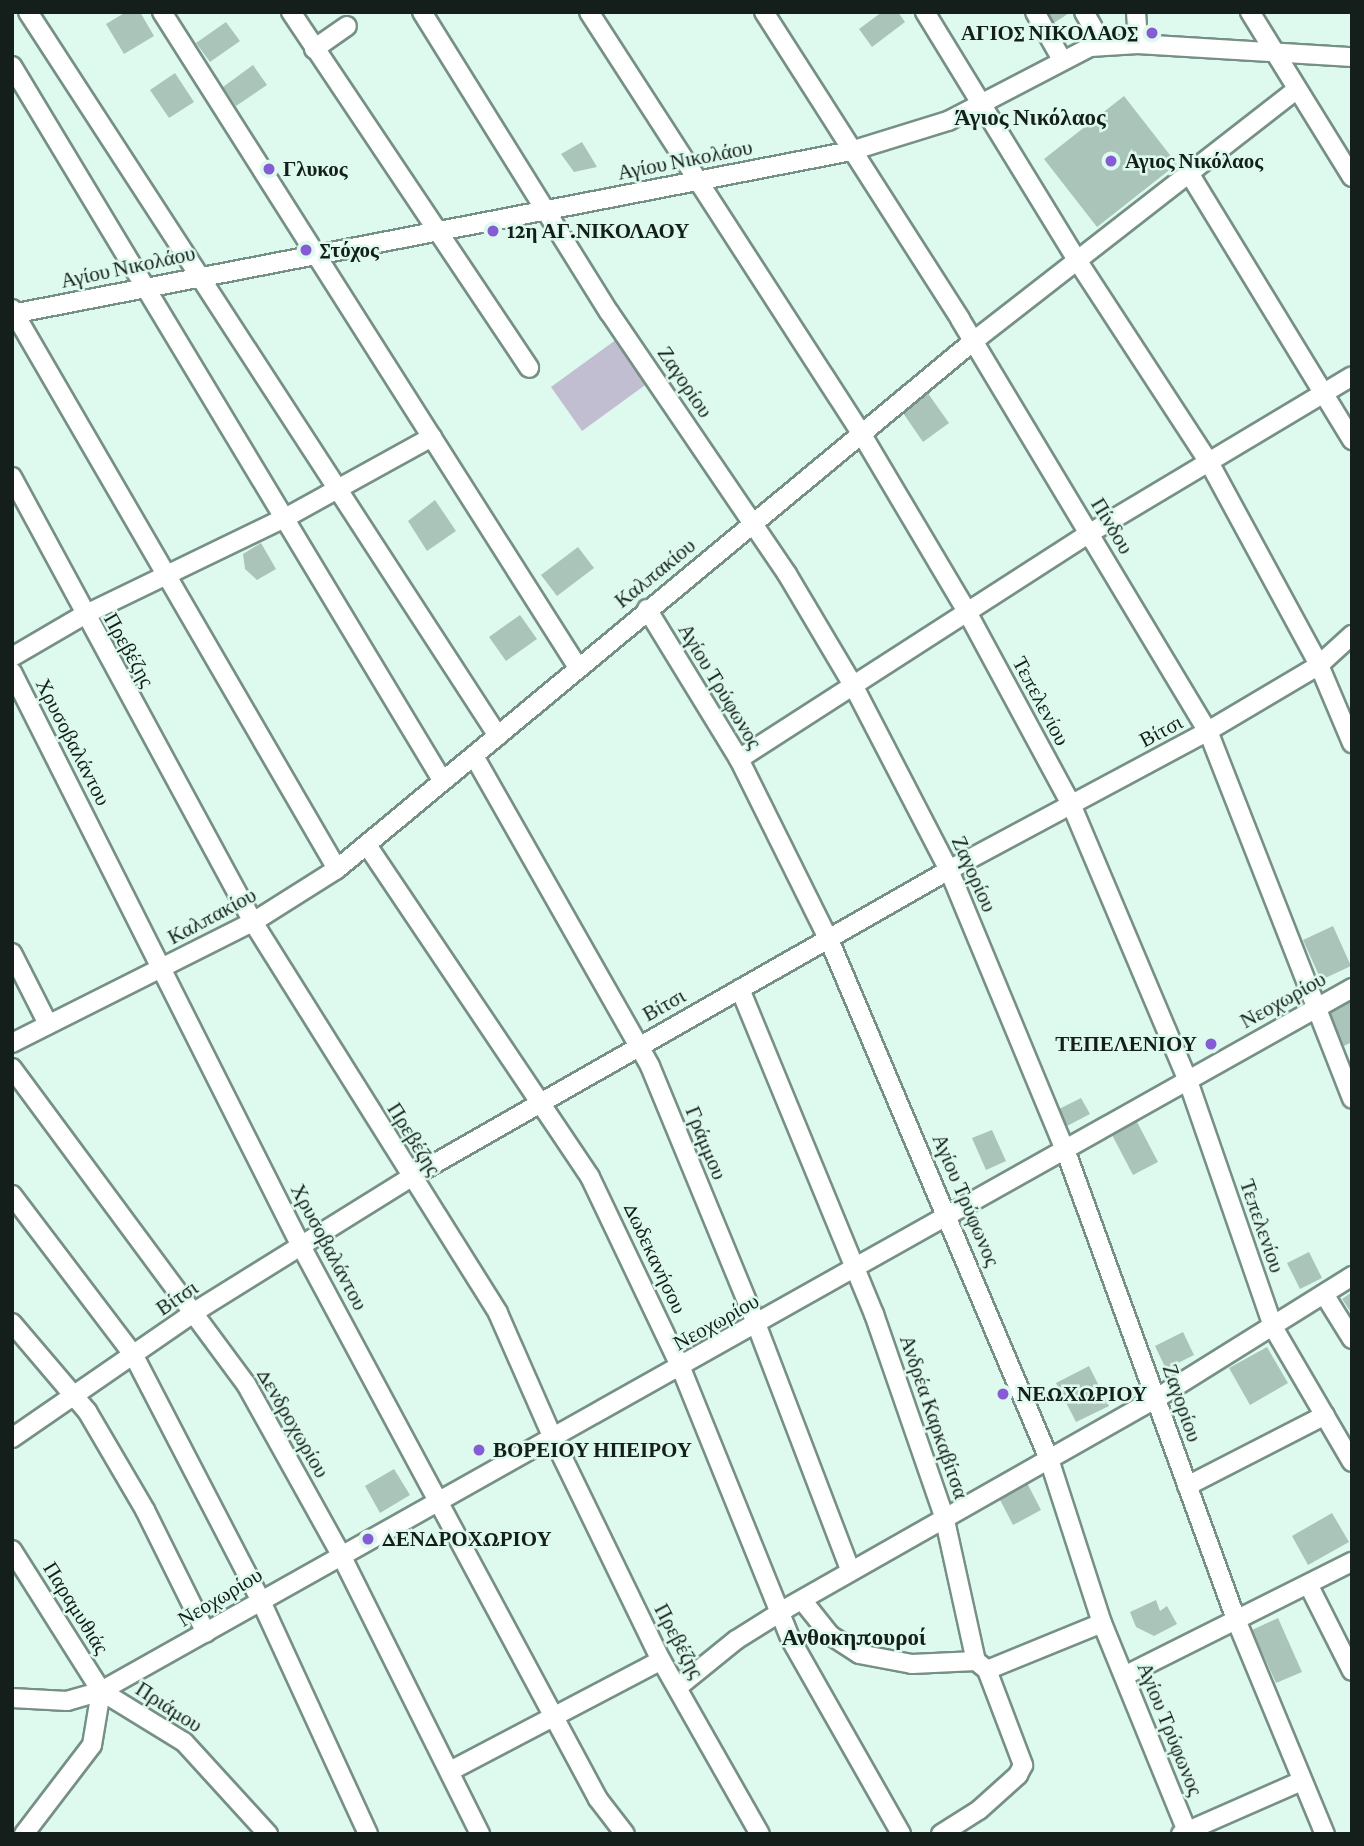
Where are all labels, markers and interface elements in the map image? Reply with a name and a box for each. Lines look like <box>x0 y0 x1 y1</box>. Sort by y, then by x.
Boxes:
place label: ΑΓΙΟΣ ΝΙΚΟΛΑΟΣ <box>961 20 1138 46</box>
marker: ΑΓΙΟΣ ΝΙΚΟΛΑΟΣ <box>1144 25 1160 41</box>
district label: Άγιος Νικόλαος <box>954 103 1106 131</box>
street label: Αγίου Νικολάου <box>615 135 755 185</box>
place label: Αγιος Νικόλαος <box>1125 148 1263 174</box>
marker: Αγιος Νικόλαος <box>1103 153 1119 169</box>
place label: Γλυκος <box>283 156 348 182</box>
marker: Γλυκος <box>261 161 277 177</box>
place label: 12η ΑΓ.ΝΙΚΟΛΑΟΥ <box>507 218 689 244</box>
marker: 12η ΑΓ.ΝΙΚΟΛΑΟΥ <box>485 223 501 239</box>
place label: Στόχος <box>320 237 379 263</box>
street label: Αγίου Νικολάου <box>58 240 198 294</box>
marker: Στόχος <box>298 242 314 258</box>
street label: Ζαγορίου <box>652 342 718 422</box>
street label: Πίνδου <box>1085 493 1139 559</box>
street label: Καλπακίου <box>609 533 701 613</box>
street label: Πρεβέζης <box>98 608 160 692</box>
street label: Αγίου Τρύφωνος <box>673 619 767 753</box>
street label: Τεπελενίου <box>1007 652 1075 750</box>
street label: Χρυσοβαλάντου <box>30 674 116 810</box>
street label: Βίτσι <box>1135 709 1187 753</box>
street label: Ζαγορίου <box>946 832 1002 916</box>
street label: Καλπακίου <box>163 882 261 950</box>
street label: Νεοχωρίου <box>1236 966 1330 1034</box>
street label: Βίτσι <box>638 983 690 1027</box>
place label: ΤΕΠΕΛΕΝΙΟΥ <box>1055 1031 1197 1057</box>
marker: ΤΕΠΕΛΕΝΙΟΥ <box>1203 1036 1219 1052</box>
street label: Πρεβέζης <box>382 1098 446 1180</box>
street label: Γράμμου <box>680 1103 732 1183</box>
street label: Αγίου Τρύφωνος <box>927 1130 1005 1270</box>
street label: Τεπελενίου <box>1234 1176 1290 1276</box>
street label: Χρυσοβαλάντου <box>285 1179 373 1315</box>
street label: Δωδεκανήσου <box>618 1198 692 1318</box>
street label: Βίτσι <box>151 1275 203 1321</box>
street label: Νεοχωρίου <box>669 1288 763 1356</box>
street label: Ανδρέα Καρκαβίτσα <box>894 1332 974 1502</box>
street label: Ζαγορίου <box>1157 1361 1207 1445</box>
street label: Δενδροχωρίου <box>252 1364 334 1482</box>
place label: ΝΕΩΧΩΡΙΟΥ <box>1017 1381 1147 1407</box>
marker: ΝΕΩΧΩΡΙΟΥ <box>995 1386 1011 1402</box>
place label: ΒΟΡΕΙΟΥ ΗΠΕΙΡΟΥ <box>493 1437 692 1463</box>
marker: ΒΟΡΕΙΟΥ ΗΠΕΙΡΟΥ <box>471 1442 487 1458</box>
place label: ΔΕΝΔΡΟΧΩΡΙΟΥ <box>382 1526 552 1552</box>
marker: ΔΕΝΔΡΟΧΩΡΙΟΥ <box>360 1531 376 1547</box>
street label: Παραμυθιάς <box>38 1557 114 1659</box>
street label: Νεοχωρίου <box>173 1562 267 1632</box>
street label: Πρεβέζης <box>649 1599 709 1683</box>
district label: Ανθοκηπουροί <box>782 1623 926 1651</box>
street label: Αγίου Τρύφωνος <box>1132 1659 1208 1799</box>
street label: Πριάμου <box>131 1676 207 1738</box>

